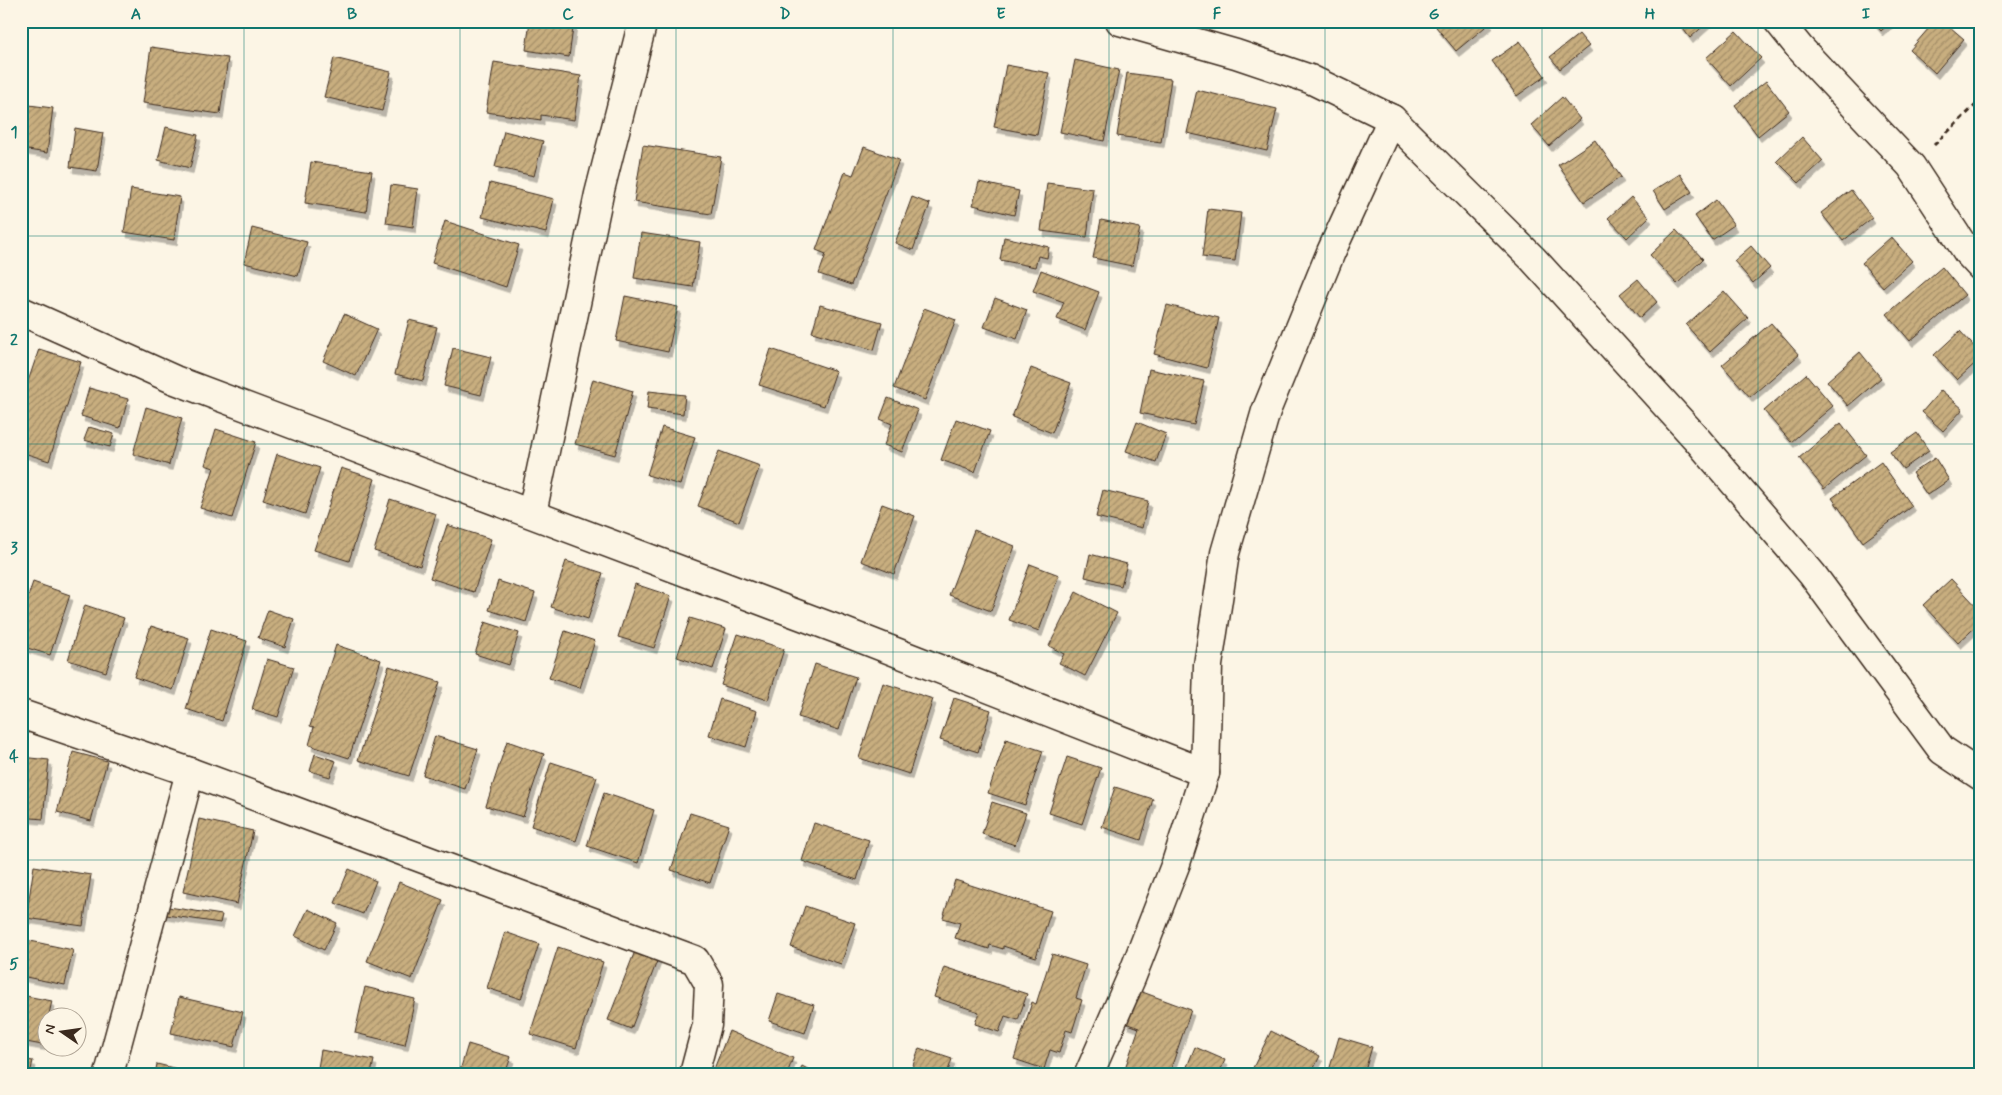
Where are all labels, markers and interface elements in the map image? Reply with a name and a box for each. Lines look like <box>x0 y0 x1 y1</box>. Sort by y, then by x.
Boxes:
text: A <box>131 4 141 25</box>
text: B <box>347 4 357 25</box>
text: C <box>562 4 574 25</box>
text: D <box>779 4 791 25</box>
text: E <box>996 4 1006 25</box>
text: F <box>1213 4 1222 25</box>
text: G <box>1429 4 1440 25</box>
text: H <box>1645 4 1656 25</box>
text: I <box>1862 4 1871 25</box>
text: 1 <box>10 122 18 143</box>
text: 2 <box>10 330 18 351</box>
text: 3 <box>10 538 18 559</box>
text: 4 <box>9 746 19 767</box>
text: 5 <box>9 954 19 975</box>
north arrow <box>38 1008 88 1058</box>
text: N <box>40 1023 60 1036</box>

